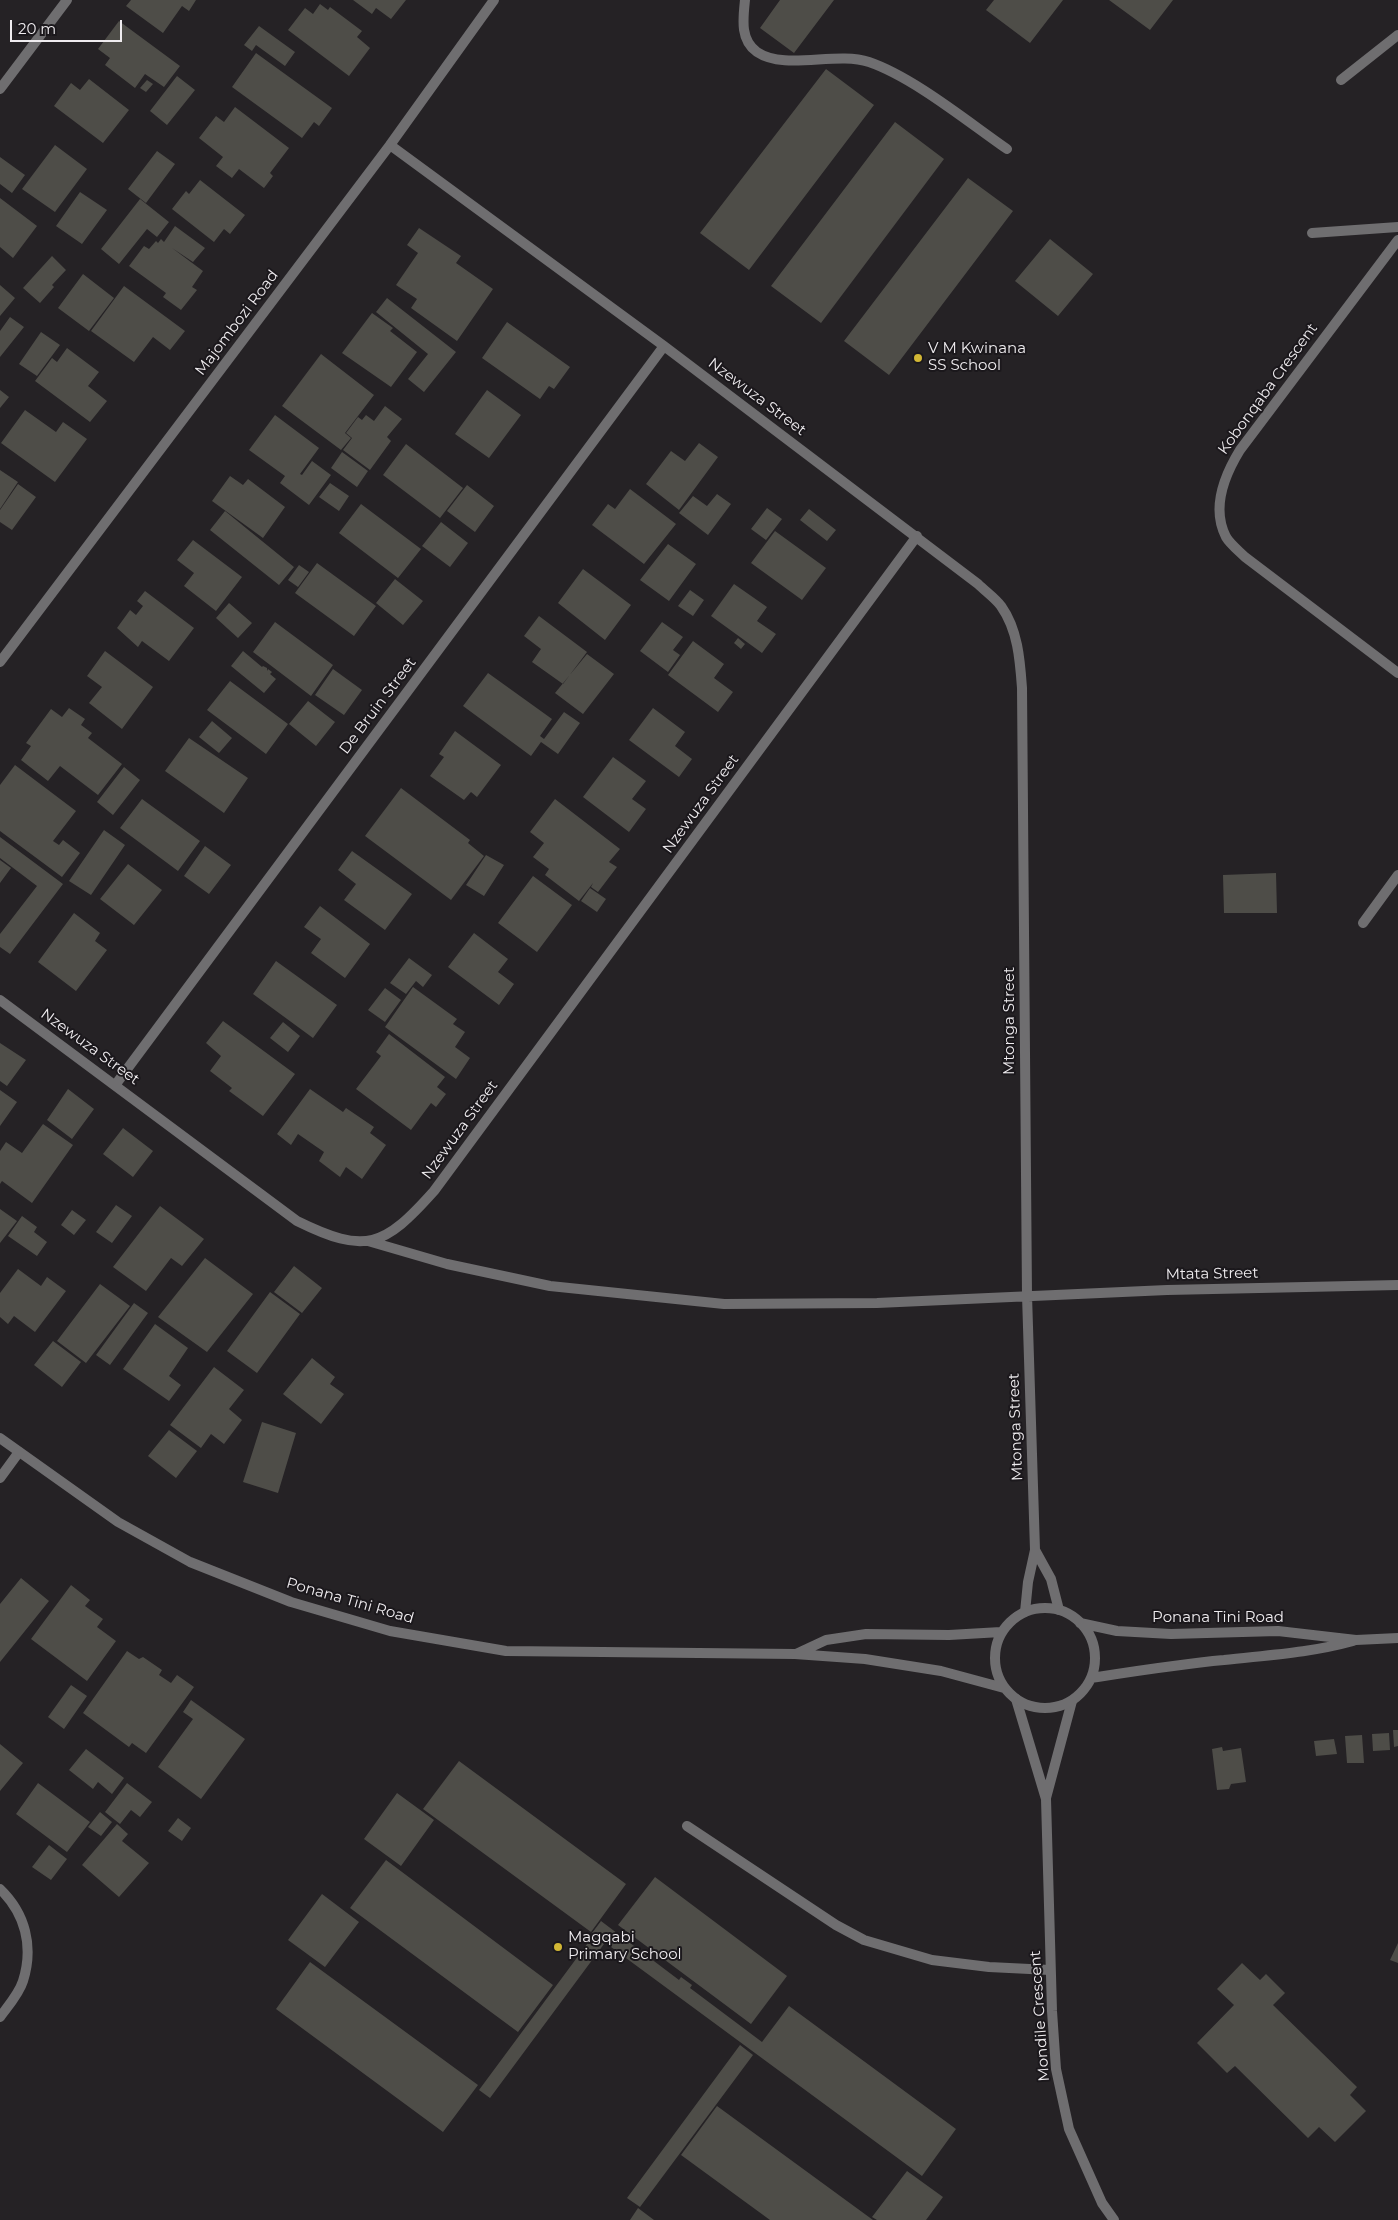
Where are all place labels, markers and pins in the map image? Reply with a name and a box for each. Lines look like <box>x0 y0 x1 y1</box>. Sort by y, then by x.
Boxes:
place label: V M Kwinana SS School <box>928 340 1026 375</box>
marker: V M Kwinana SS School <box>912 352 924 364</box>
place label: Magqabi Primary School <box>568 1929 682 1964</box>
marker: Magqabi Primary School <box>552 1941 564 1953</box>

